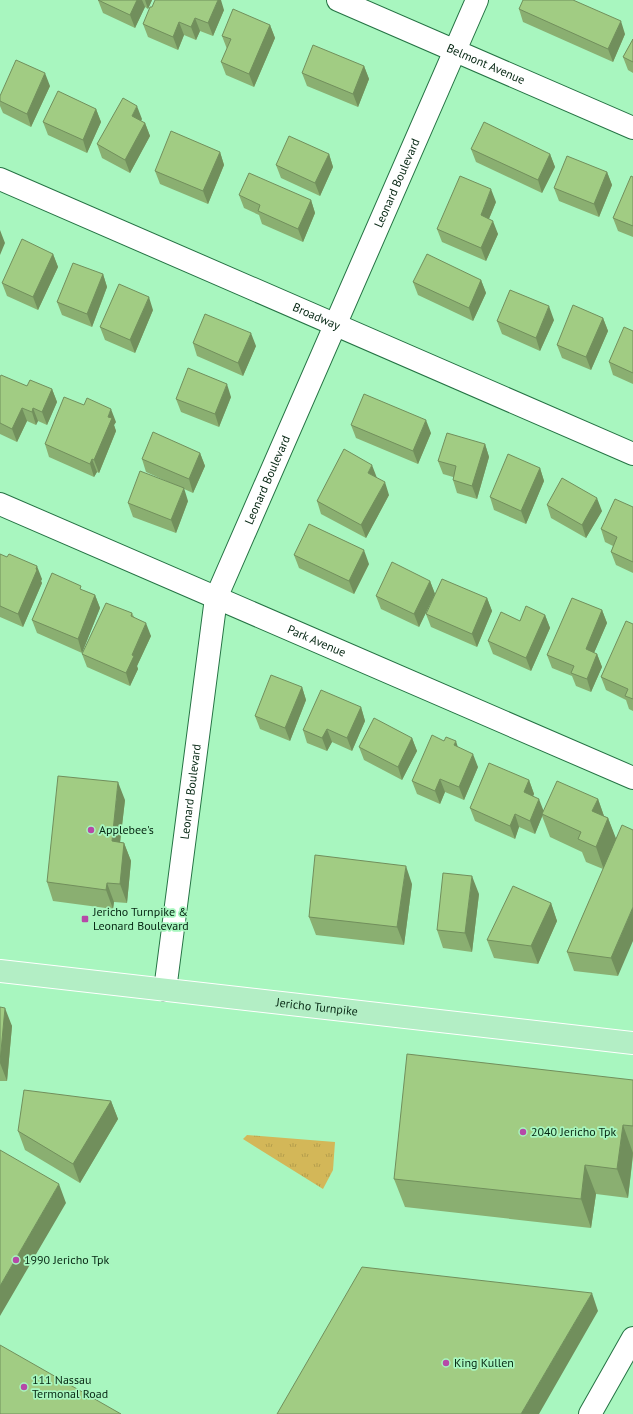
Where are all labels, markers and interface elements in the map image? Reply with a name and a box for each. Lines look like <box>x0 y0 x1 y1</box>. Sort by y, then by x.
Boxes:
street label: Belmont Avenue <box>444 40 527 87</box>
street label: Leonard Boulevard <box>371 136 423 230</box>
street label: Broadway <box>291 299 343 333</box>
street label: Leonard Boulevard <box>241 433 293 527</box>
street label: Park Avenue <box>285 621 348 660</box>
street label: Leonard Boulevard <box>177 743 204 840</box>
place label: Applebee's <box>99 822 154 837</box>
marker: Applebee's <box>86 825 96 835</box>
place label: Jericho Turnpike & Leonard Boulevard <box>92 904 189 933</box>
marker: Jericho Turnpike & Leonard Boulevard <box>80 914 90 924</box>
street label: Jericho Turnpike <box>274 994 359 1019</box>
place label: 2040 Jericho Tpk <box>531 1124 616 1139</box>
marker: 2040 Jericho Tpk <box>518 1127 528 1137</box>
place label: 1990 Jericho Tpk <box>24 1252 109 1267</box>
marker: 1990 Jericho Tpk <box>11 1255 21 1265</box>
place label: King Kullen <box>454 1355 514 1370</box>
marker: King Kullen <box>441 1358 451 1368</box>
place label: 111 Nassau Termonal Road <box>32 1372 108 1401</box>
marker: 111 Nassau Termonal Road <box>19 1382 29 1392</box>

